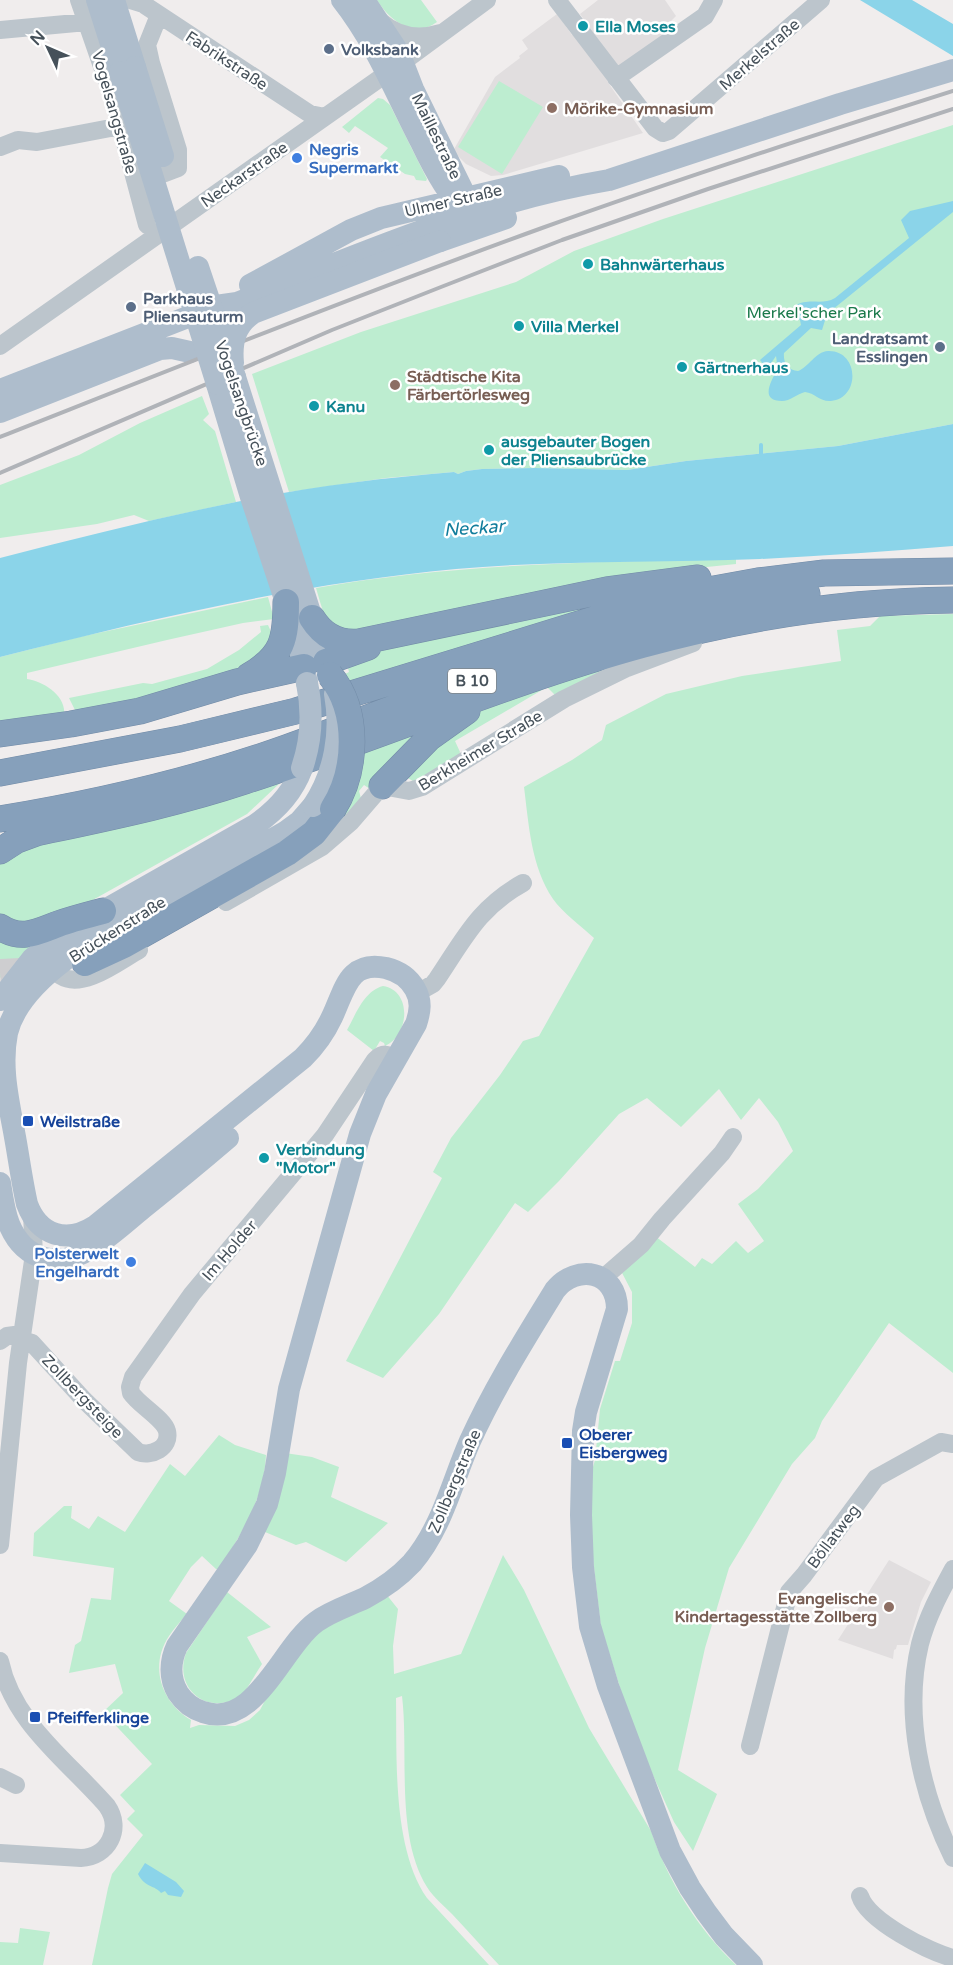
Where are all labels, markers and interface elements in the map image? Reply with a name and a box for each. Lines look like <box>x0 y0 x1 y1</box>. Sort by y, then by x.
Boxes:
street label: Merkelstraße <box>715 15 804 95</box>
place label: Ella Moses <box>595 17 676 37</box>
north arrow <box>18 18 78 78</box>
marker: Ella Moses <box>576 19 590 33</box>
text: N <box>26 27 50 50</box>
street label: Fabrikstraße <box>182 27 271 95</box>
place label: Volksbank <box>341 40 419 60</box>
marker: Volksbank <box>322 42 336 56</box>
street label: Vogelsangstraße <box>87 48 141 176</box>
street label: Maillestraße <box>407 90 465 183</box>
place label: Mörike-Gymnasium <box>564 99 713 119</box>
marker: Mörike-Gymnasium <box>545 101 559 115</box>
street label: Neckarstraße <box>197 138 292 212</box>
place label: Negris Supermarkt <box>309 140 399 178</box>
marker: Negris Supermarkt <box>290 151 304 165</box>
street label: Ulmer Straße <box>403 180 504 222</box>
place label: Bahnwärterhaus <box>600 255 725 275</box>
marker: Bahnwärterhaus <box>581 257 595 271</box>
place label: Parkhaus Pliensauturm <box>143 289 243 327</box>
marker: Parkhaus Pliensauturm <box>124 300 138 314</box>
park label: Merkel'scher Park <box>746 303 882 323</box>
place label: Villa Merkel <box>531 317 619 337</box>
marker: Villa Merkel <box>512 319 526 333</box>
place label: Landratsamt Esslingen <box>832 329 929 367</box>
street label: Vogelsangbrücke <box>210 338 272 469</box>
marker: Landratsamt Esslingen <box>933 340 947 354</box>
place label: Gärtnerhaus <box>694 358 789 378</box>
marker: Gärtnerhaus <box>675 360 689 374</box>
place label: Städtische Kita Färbertörlesweg <box>407 367 530 405</box>
marker: Städtische Kita Färbertörlesweg <box>388 378 402 392</box>
place label: Kanu <box>326 397 365 417</box>
marker: Kanu <box>307 399 321 413</box>
place label: ausgebauter Bogen der Pliensaubrücke <box>501 432 650 470</box>
marker: ausgebauter Bogen der Pliensaubrücke <box>482 443 496 457</box>
water label: Neckar <box>443 515 507 541</box>
road number: B 10 <box>448 669 496 693</box>
street label: Berkheimer Straße <box>415 706 546 796</box>
street label: Brückenstraße <box>65 892 170 968</box>
place label: Weilstraße <box>40 1112 120 1132</box>
marker: Weilstraße <box>21 1114 35 1128</box>
place label: Verbindung "Motor" <box>276 1140 365 1178</box>
marker: Verbindung "Motor" <box>257 1151 271 1165</box>
street label: Im Holder <box>198 1215 262 1285</box>
place label: Polsterwelt Engelhardt <box>34 1244 120 1282</box>
marker: Polsterwelt Engelhardt <box>124 1255 138 1269</box>
street label: Zollbergsteige <box>37 1351 127 1443</box>
place label: Oberer Eisbergweg <box>579 1425 668 1463</box>
street label: Zollbergstraße <box>424 1427 486 1536</box>
marker: Oberer Eisbergweg <box>560 1436 574 1450</box>
street label: Böllatweg <box>803 1501 864 1573</box>
place label: Evangelische Kindertagesstätte Zollberg <box>674 1589 877 1627</box>
marker: Evangelische Kindertagesstätte Zollberg <box>882 1600 896 1614</box>
place label: Pfeifferklinge <box>47 1708 149 1728</box>
marker: Pfeifferklinge <box>28 1710 42 1724</box>

